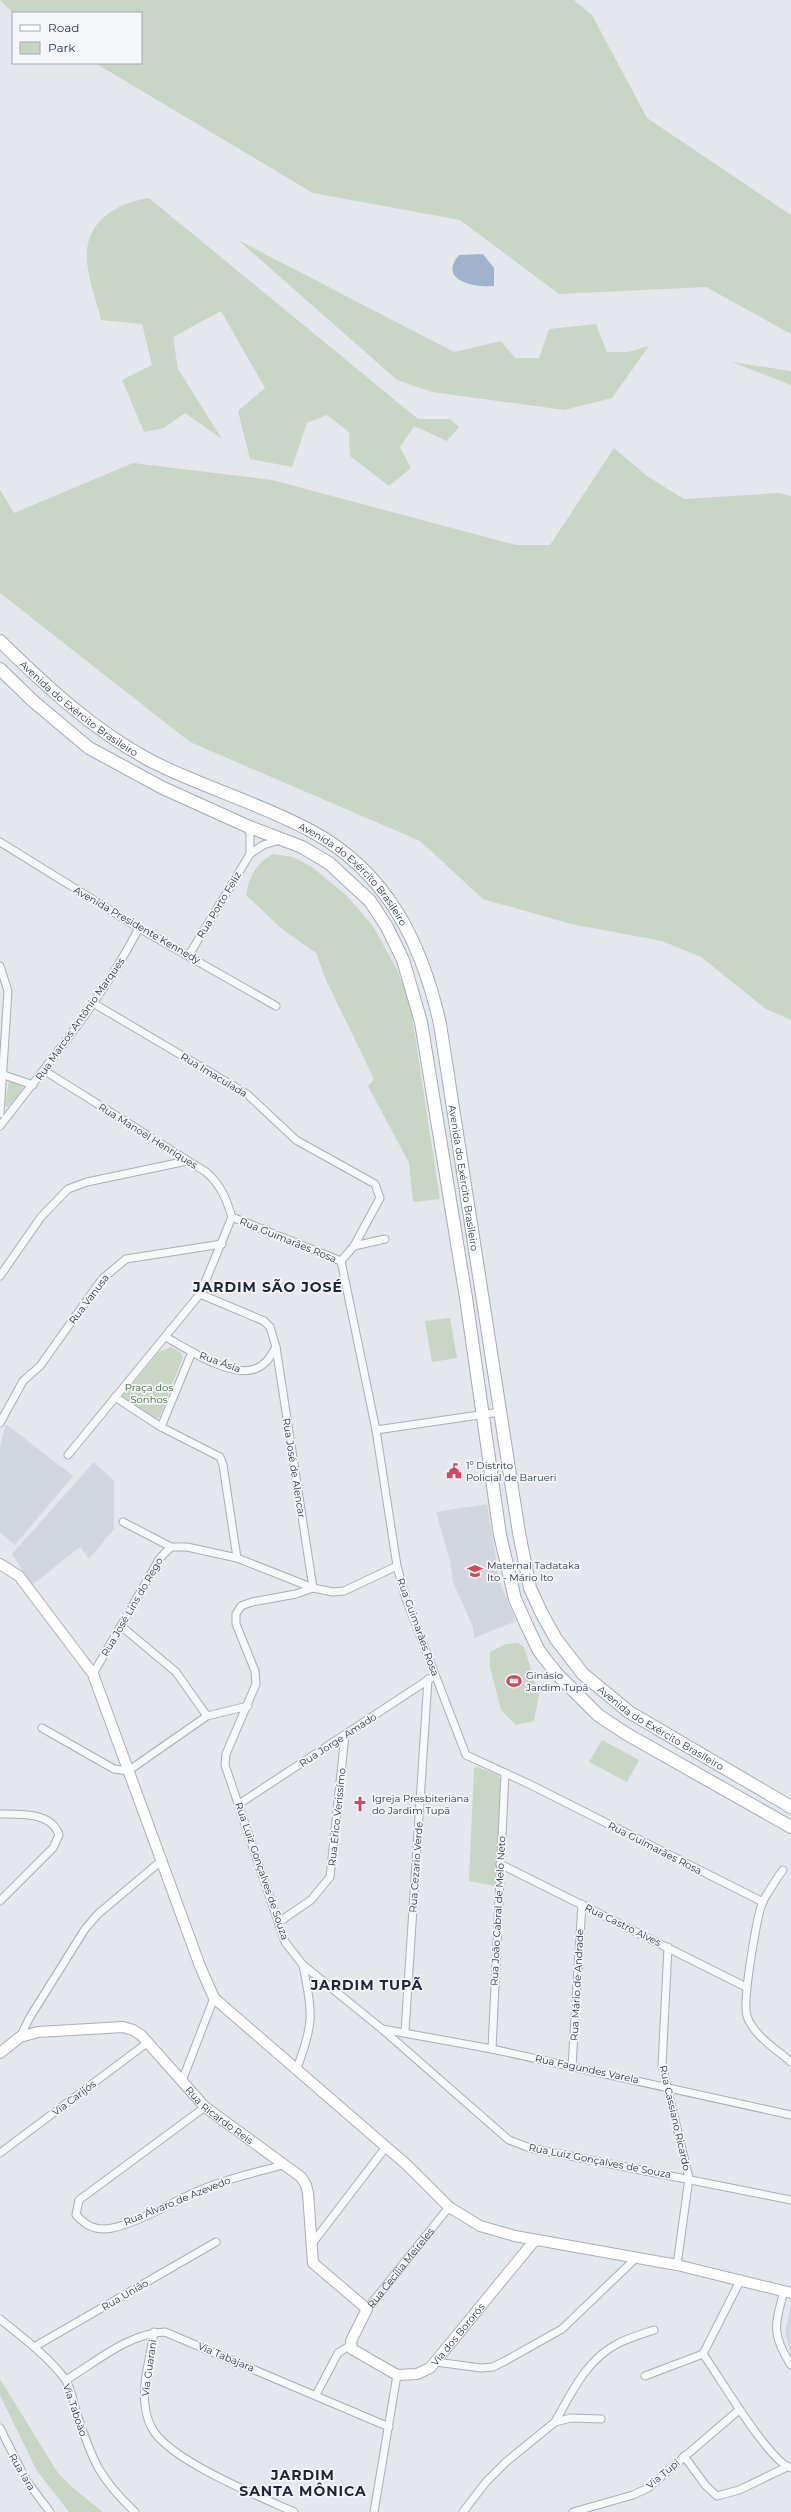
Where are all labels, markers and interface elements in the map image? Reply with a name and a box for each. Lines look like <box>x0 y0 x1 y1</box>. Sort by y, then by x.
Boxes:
legend <box>12 12 142 64</box>
text: Road <box>48 20 79 35</box>
text: Park <box>48 40 76 55</box>
street label: Avenida do Exército Brasileiro <box>17 657 141 759</box>
street label: Avenida do Exército Brasileiro <box>296 819 410 928</box>
street label: Rua Porto Feliz <box>194 869 244 941</box>
street label: Avenida Presidente Kennedy <box>71 883 203 967</box>
street label: Rua Marcos Antônio Marques <box>32 955 128 1083</box>
street label: Rua Imaculada <box>178 1050 250 1100</box>
street label: Rua Manoel Henriques <box>96 1100 200 1172</box>
street label: Avenida do Exército Brasileiro <box>446 1104 482 1252</box>
street label: Rua Guimarães Rosa <box>238 1215 338 1265</box>
street label: Rua Vanusa <box>66 1272 112 1326</box>
district label: JARDIM SÃO JOSÉ <box>192 1278 343 1296</box>
street label: Rua Ásia <box>198 1349 242 1375</box>
park label: Praça dos Sonhos <box>125 1381 173 1406</box>
street label: Rua José de Alencar <box>280 1417 308 1519</box>
place label: 1º Distrito Policial de Barueri <box>466 1459 556 1484</box>
public building icon: 1º Distrito Policial de Barueri <box>445 1462 463 1480</box>
street label: Rua José Lins do Rego <box>98 1555 166 1659</box>
place label: Maternal Tadataka Ito - Mário Ito <box>487 1559 580 1584</box>
school or university icon: Maternal Tadataka Ito - Mário Ito <box>466 1562 484 1580</box>
street label: Rua Guimarães Rosa <box>394 1576 442 1678</box>
place label: Ginásio Jardim Tupã <box>525 1669 588 1694</box>
sports icon: Ginásio Jardim Tupã <box>505 1672 523 1690</box>
street label: Avenida do Exército Brasileiro <box>595 1682 726 1773</box>
street label: Rua Jorge Amado <box>297 1710 379 1770</box>
street label: Rua Érico Verissímo <box>325 1767 349 1867</box>
place label: Igreja Presbiteriana do Jardim Tupã <box>372 1792 469 1817</box>
church icon: Igreja Presbiteriana do Jardim Tupã <box>351 1795 369 1813</box>
street label: Rua Luiz Gonçalves de Souza <box>232 1800 292 1942</box>
street label: Rua Guimarães Rosa <box>606 1819 704 1877</box>
street label: Rua Cezario Verde <box>406 1821 426 1913</box>
street label: Rua João Cabral de Melo Neto <box>488 1836 508 1986</box>
street label: Rua Castro Alves <box>583 1901 663 1949</box>
street label: Rua Mário de Andrade <box>568 1929 586 2041</box>
district label: JARDIM TUPÃ <box>310 1976 423 1994</box>
street label: Rua Fagundes Varela <box>534 2052 640 2086</box>
street label: Rua Cassiano Ricardo <box>657 2064 693 2172</box>
street label: Via Carijós <box>50 2077 99 2119</box>
street label: Rua Ricardo Reis <box>183 2083 256 2147</box>
street label: Rua Luiz Gonçalves de Souza <box>528 2141 672 2181</box>
street label: Rua Álvaro de Azevedo <box>122 2174 232 2228</box>
street label: Rua Cecília Meireles <box>364 2225 437 2311</box>
street label: Rua União <box>99 2276 151 2314</box>
street label: Via dos Bororós <box>428 2300 487 2368</box>
street label: Via Guarani <box>139 2339 159 2397</box>
street label: Via Tabajara <box>196 2339 256 2375</box>
street label: Via Taboão <box>60 2382 90 2438</box>
street label: Rua Iara <box>6 2451 38 2493</box>
street label: Via Tupi <box>644 2456 682 2492</box>
district label: JARDIM SANTA MÔNICA <box>239 2466 367 2500</box>

